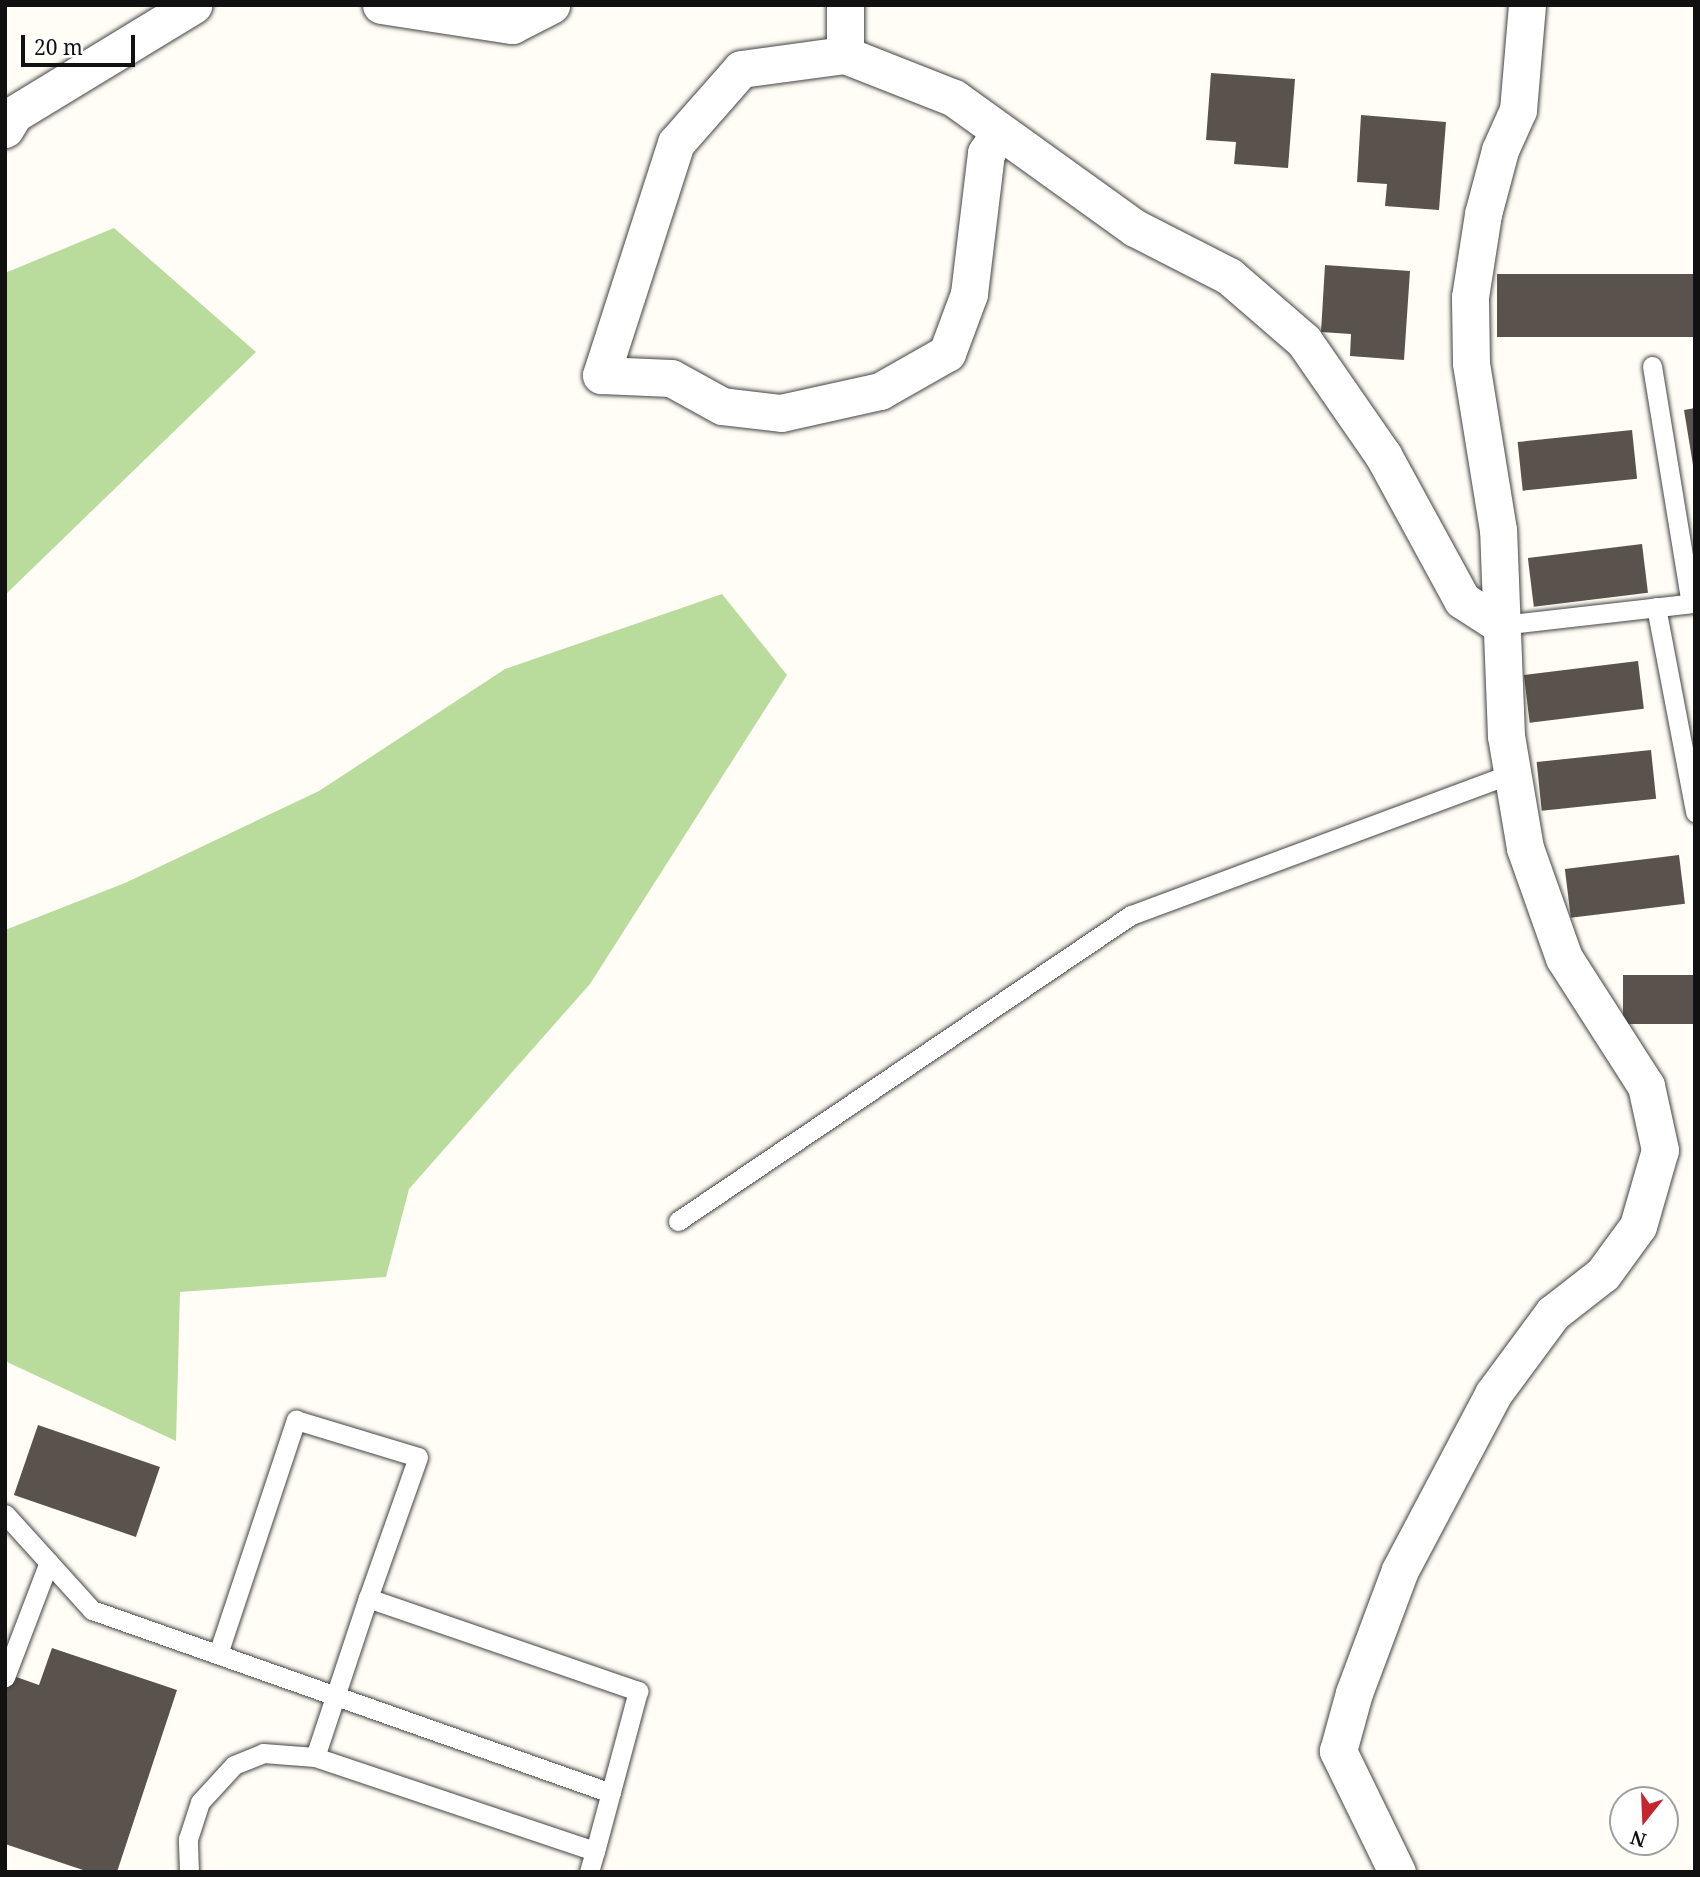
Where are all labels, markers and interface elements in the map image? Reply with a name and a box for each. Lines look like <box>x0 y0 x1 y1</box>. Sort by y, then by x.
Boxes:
scale bar <box>24 21 138 65</box>
text: 20 m <box>34 33 83 61</box>
north arrow <box>1609 1786 1679 1856</box>
text: N <box>1627 1824 1649 1854</box>

